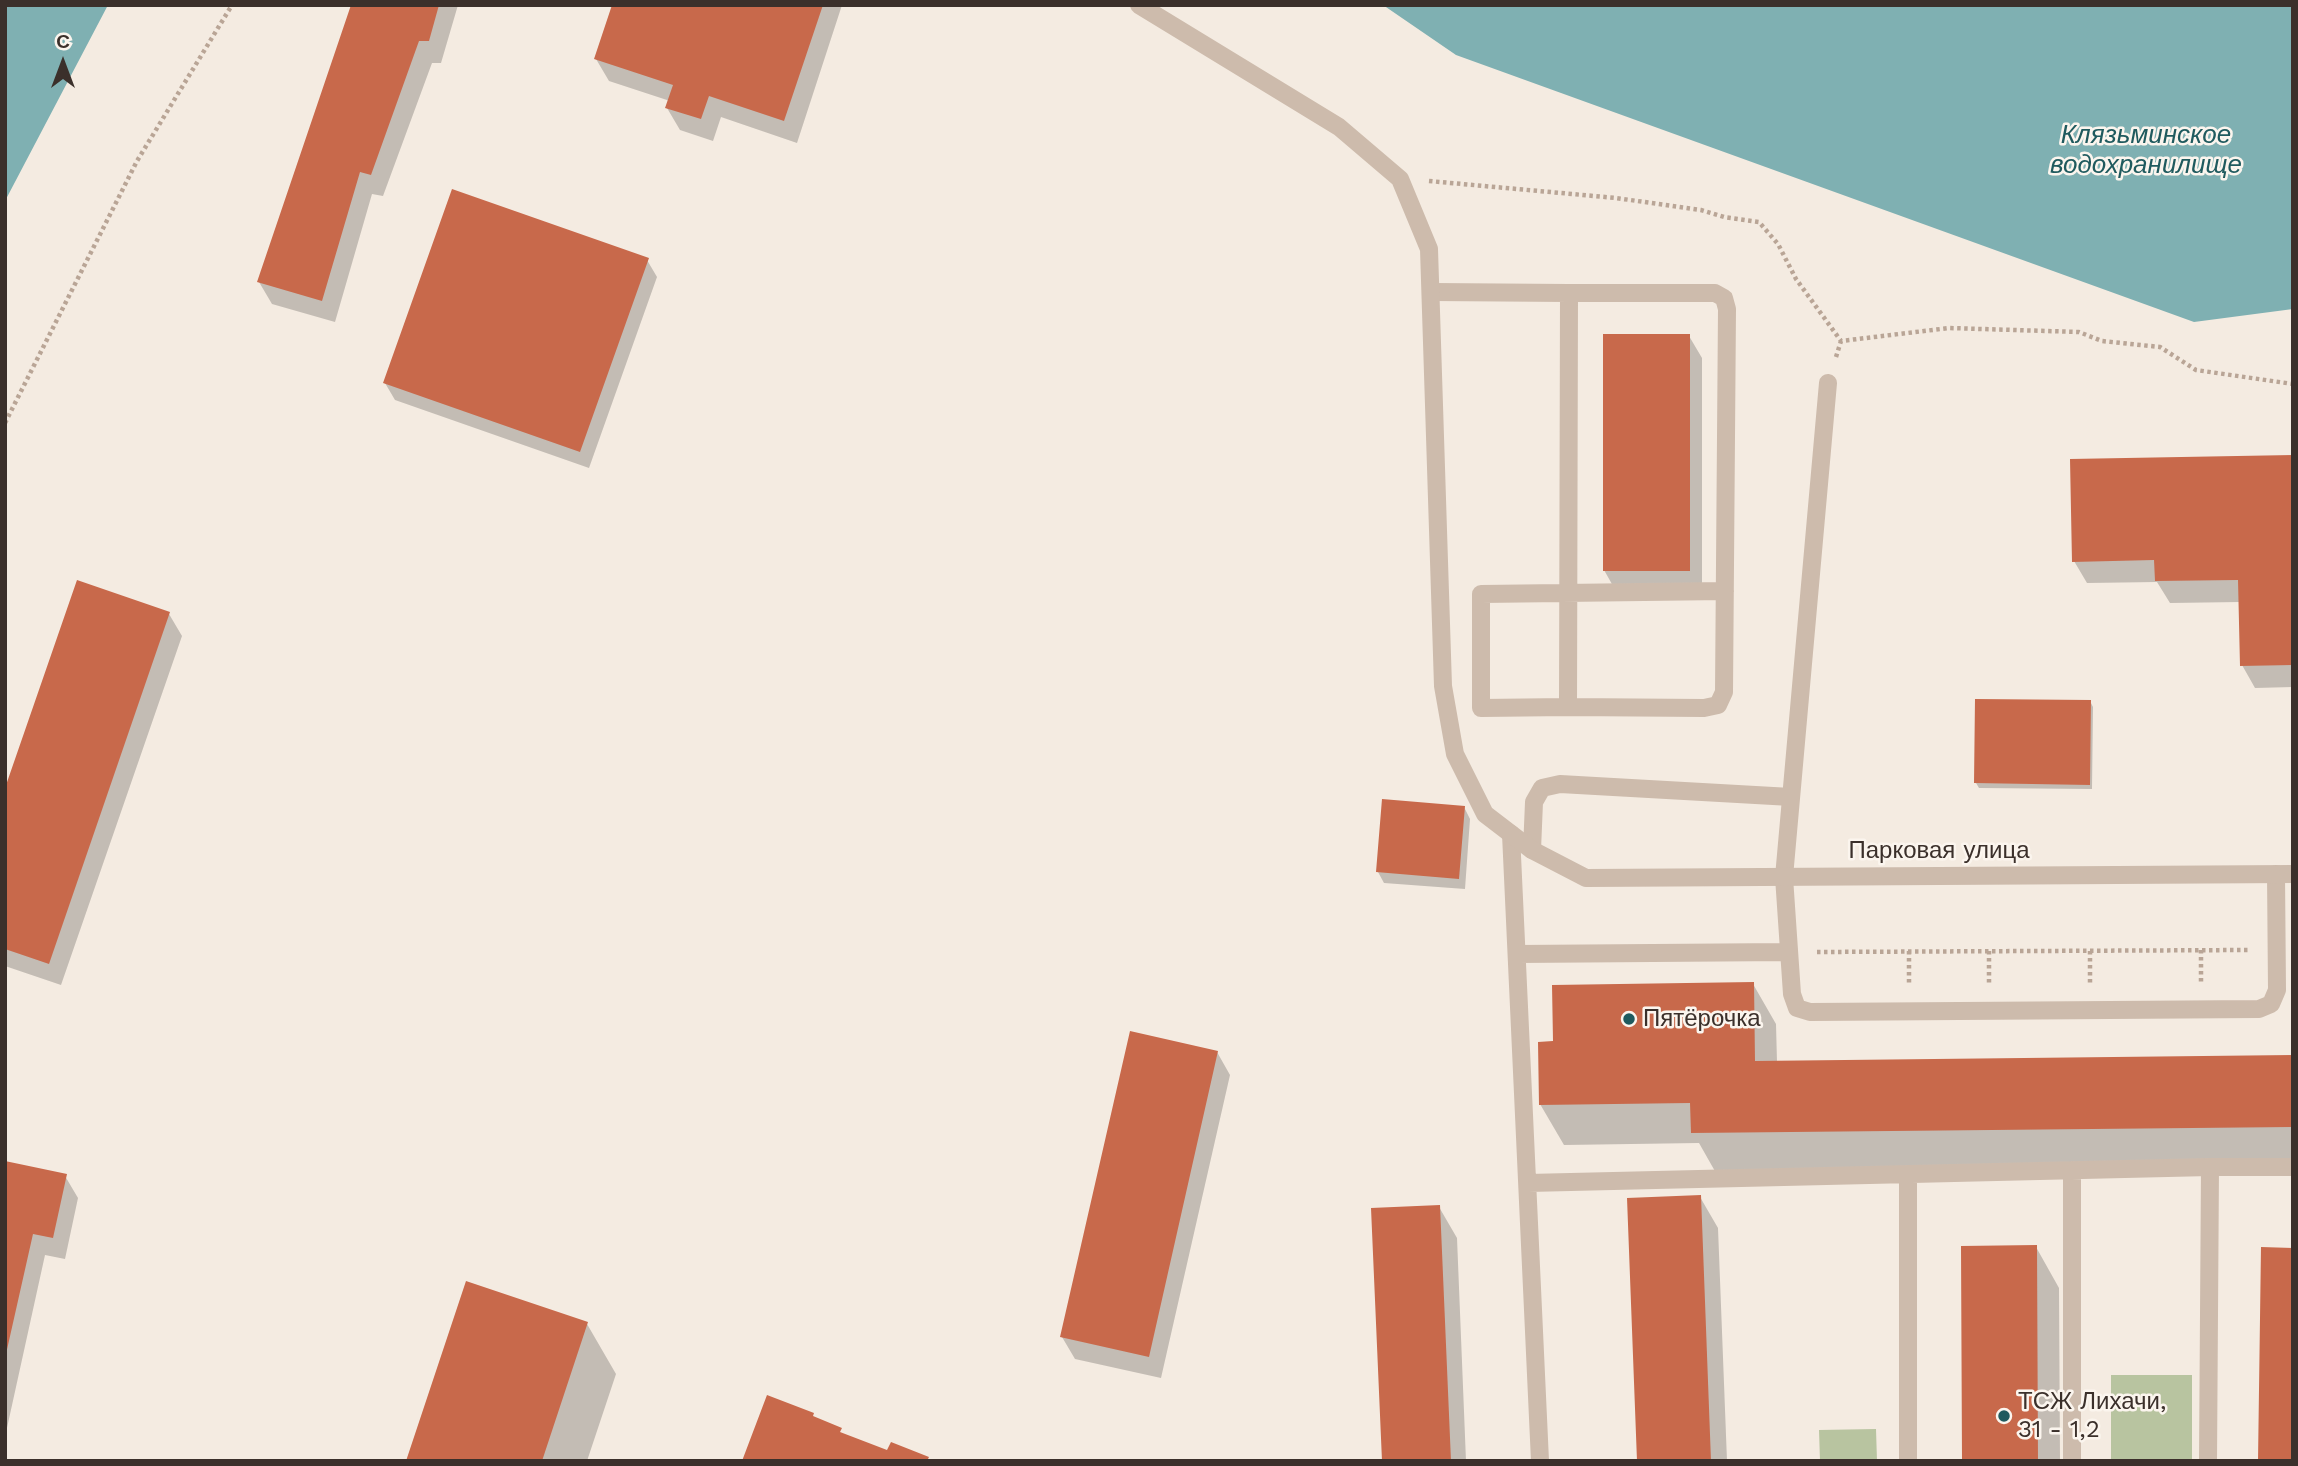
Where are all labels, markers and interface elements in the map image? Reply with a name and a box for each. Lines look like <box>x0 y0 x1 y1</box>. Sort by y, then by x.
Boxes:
north arrow <box>28 28 98 98</box>
text: С <box>56 30 70 53</box>
water label: Клязьминское водохранилище <box>2050 119 2242 180</box>
street label: Парковая улица <box>1848 837 2030 865</box>
place label: Пятёрочка <box>1643 1005 1761 1033</box>
marker: Пятёрочка <box>1621 1011 1637 1027</box>
place label: ТСЖ Лихачи, 31 - 1,2 <box>2018 1388 2166 1444</box>
marker: ТСЖ Лихачи, 31 - 1,2 <box>1996 1408 2012 1424</box>

